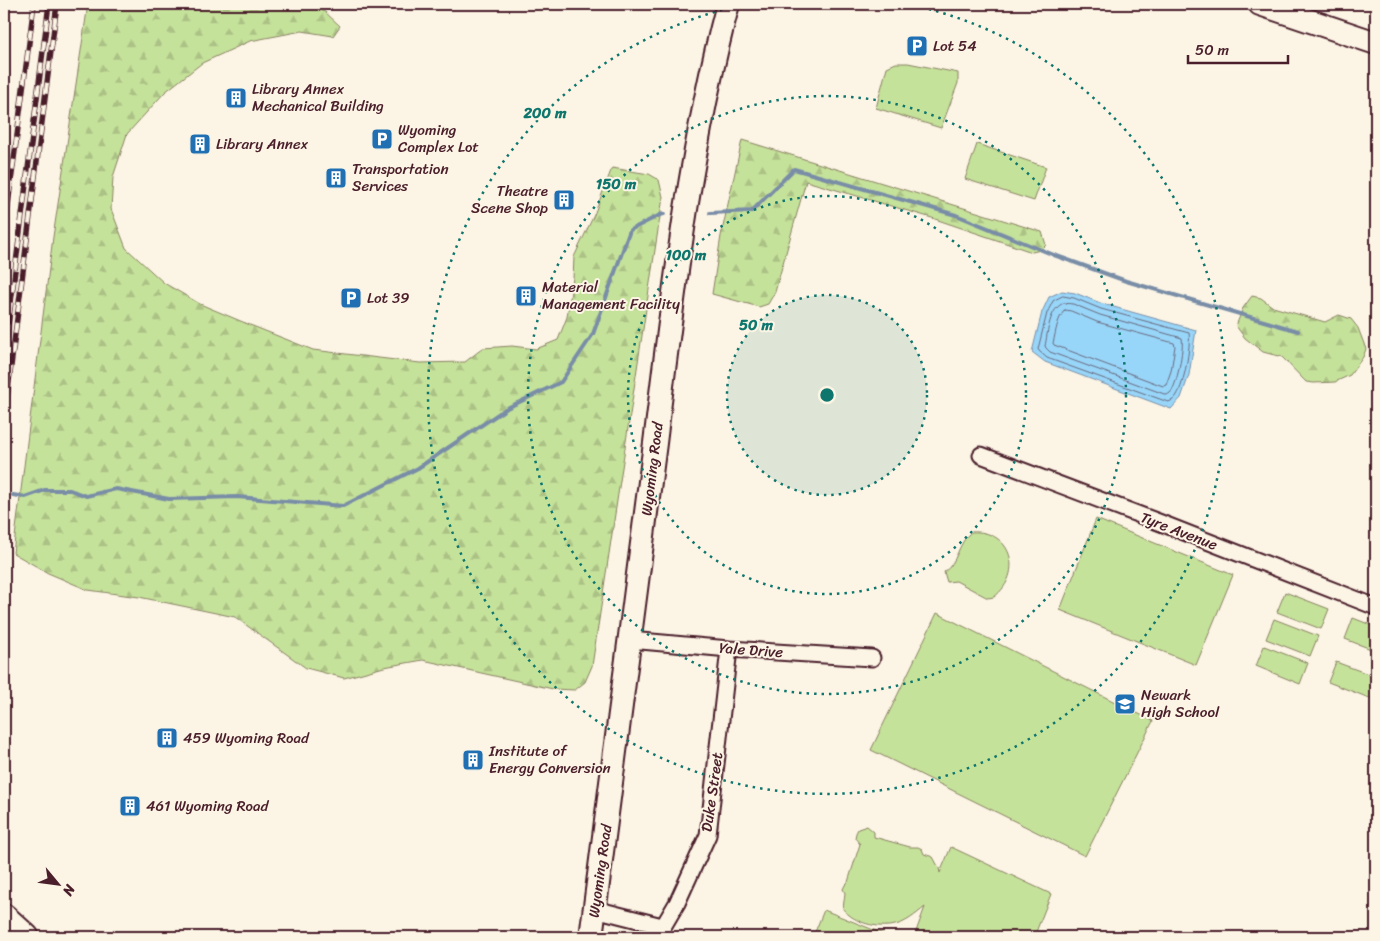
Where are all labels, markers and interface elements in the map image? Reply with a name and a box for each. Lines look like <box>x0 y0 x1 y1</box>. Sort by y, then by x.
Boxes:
scale bar <box>1188 32 1288 64</box>
place label: Lot 54 <box>933 33 977 59</box>
parking icon: Lot 54 <box>905 34 929 58</box>
text: 50 m <box>1195 37 1230 63</box>
place label: Library Annex Mechanical Building <box>252 76 384 119</box>
building icon: Library Annex Mechanical Building <box>224 86 248 110</box>
text: 200 m <box>522 100 567 126</box>
place label: Wyoming Complex Lot <box>398 117 479 160</box>
parking icon: Wyoming Complex Lot <box>370 127 394 151</box>
place label: Library Annex <box>216 131 309 157</box>
building icon: Library Annex <box>188 132 212 156</box>
place label: Transportation Services <box>352 156 449 199</box>
building icon: Transportation Services <box>324 166 348 190</box>
text: 150 m <box>596 171 637 197</box>
place label: Theatre Scene Shop <box>471 178 548 221</box>
building icon: Theatre Scene Shop <box>552 188 576 212</box>
text: 100 m <box>666 242 707 268</box>
place label: Material Management Facility <box>542 274 680 317</box>
building icon: Material Management Facility <box>514 284 538 308</box>
place label: Lot 39 <box>367 285 409 311</box>
parking icon: Lot 39 <box>339 286 363 310</box>
text: 50 m <box>739 312 774 338</box>
centre of rings <box>818 386 836 404</box>
street label: Wyoming Road <box>633 420 671 517</box>
street label: Tyre Avenue <box>1137 504 1222 558</box>
street label: Yale Drive <box>718 635 784 665</box>
place label: Newark High School <box>1141 682 1220 725</box>
school or university icon: Newark High School <box>1113 692 1137 716</box>
place label: 459 Wyoming Road <box>183 725 310 751</box>
building icon: 459 Wyoming Road <box>155 726 179 750</box>
place label: Institute of Energy Conversion <box>488 738 611 781</box>
building icon: Institute of Energy Conversion <box>461 748 485 772</box>
street label: Duke Street <box>694 750 731 834</box>
place label: 461 Wyoming Road <box>146 793 270 819</box>
building icon: 461 Wyoming Road <box>118 794 142 818</box>
street label: Wyoming Road <box>581 821 620 919</box>
north arrow <box>32 858 82 908</box>
text: N <box>56 879 83 901</box>

